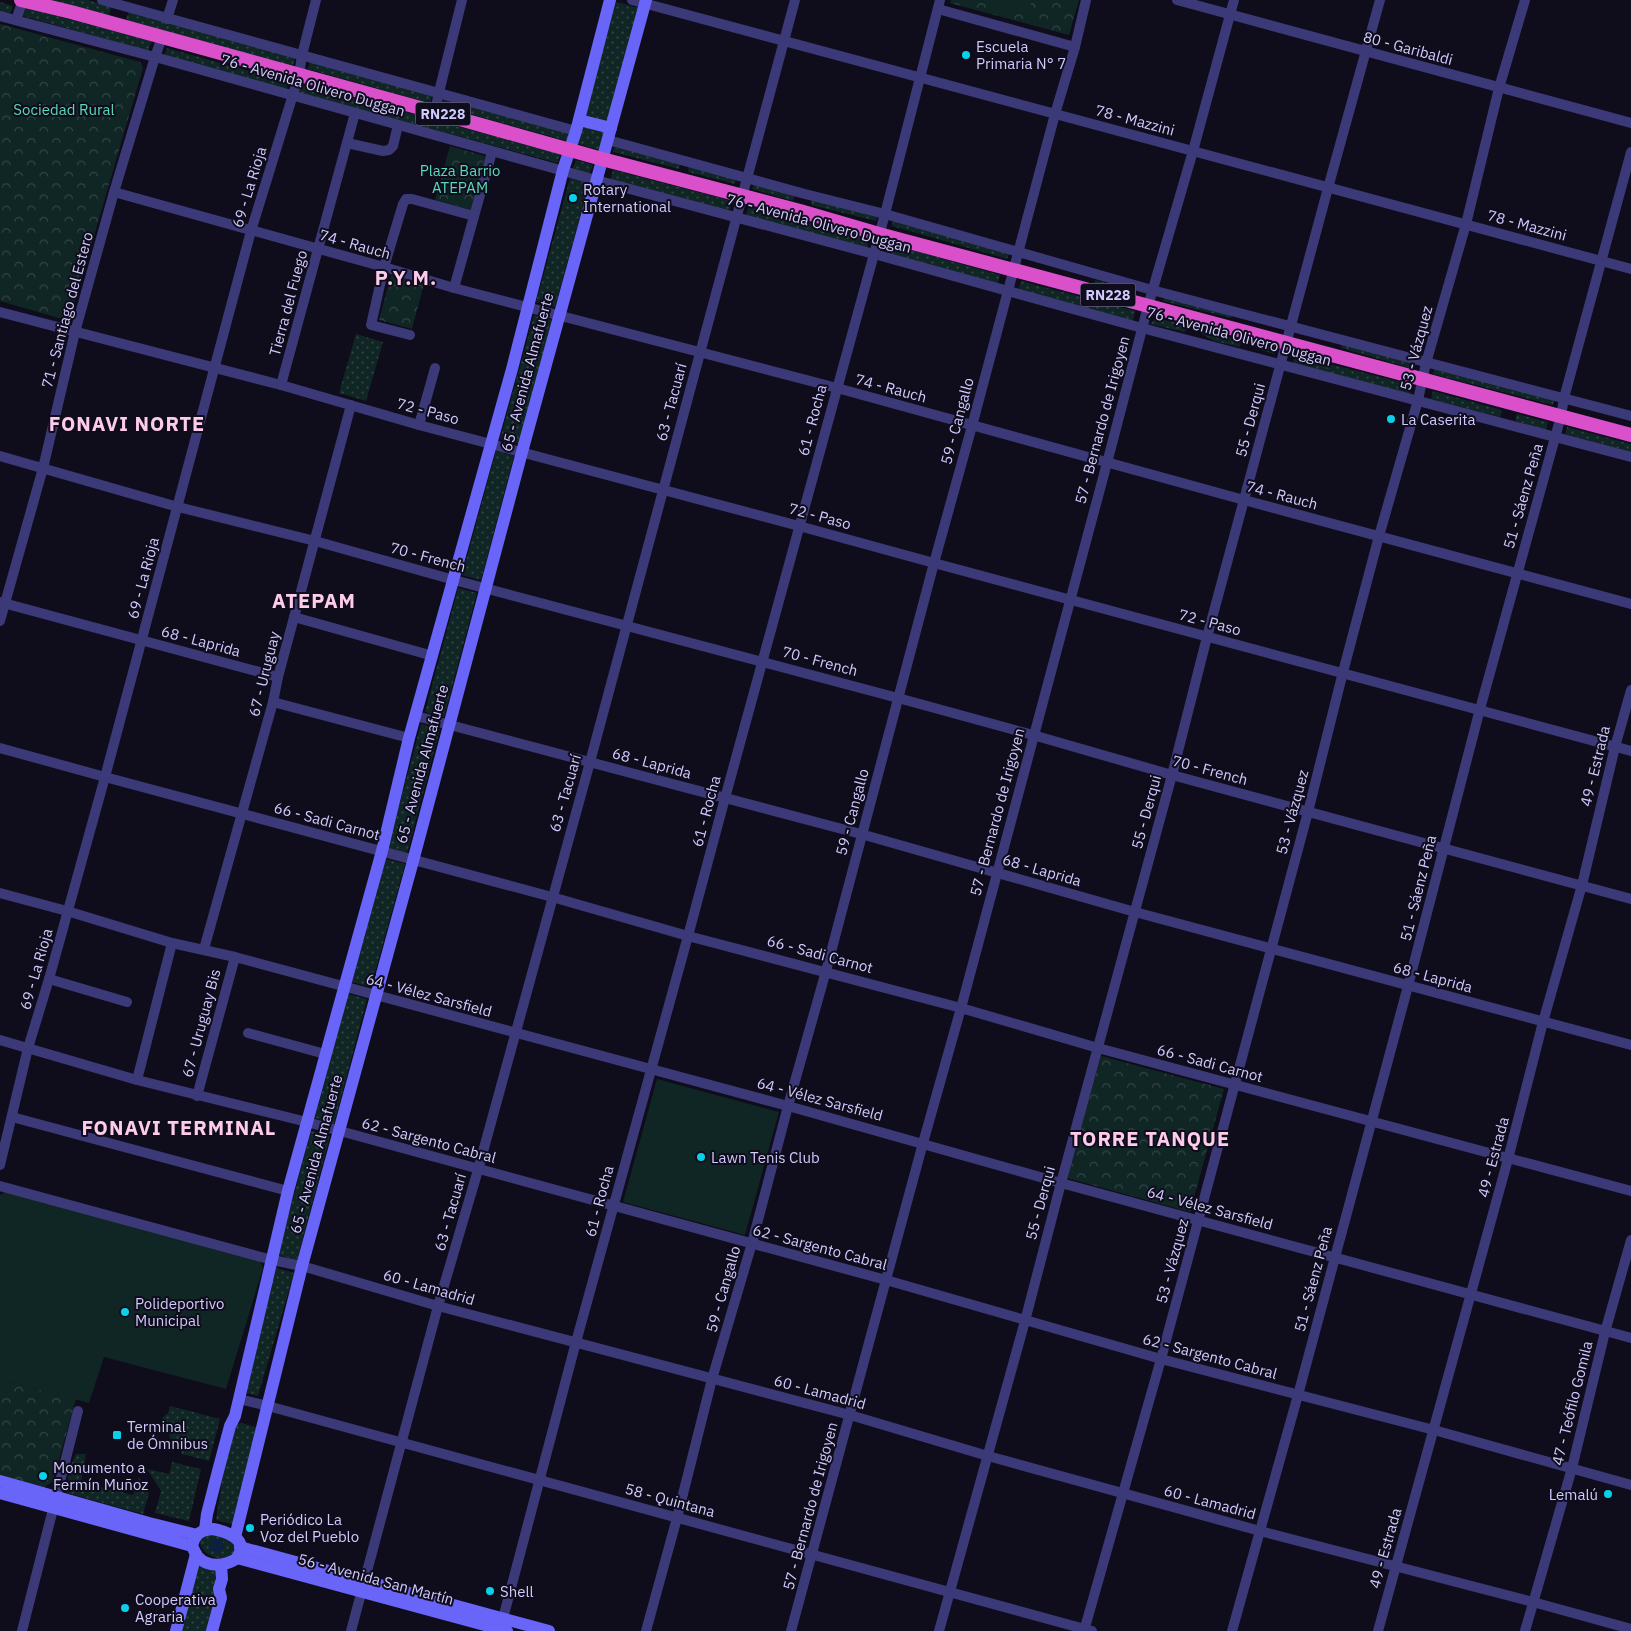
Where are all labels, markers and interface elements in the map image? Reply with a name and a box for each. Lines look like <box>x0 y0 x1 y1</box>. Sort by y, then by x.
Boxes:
street label: 80 - Garibaldi <box>1361 27 1455 69</box>
place label: Escuela Primaria N° 7 <box>976 37 1066 73</box>
marker: Escuela Primaria N° 7 <box>960 49 972 61</box>
street label: 76 - Avenida Olivero Duggan <box>219 50 407 120</box>
park label: Sociedad Rural <box>13 100 115 119</box>
street label: 78 - Mazzini <box>1093 100 1177 140</box>
road number: RN228 <box>416 102 470 126</box>
street label: 69 - La Rioja <box>228 144 270 230</box>
park label: Plaza Barrio ATEPAM <box>420 161 500 197</box>
place label: Rotary International <box>583 180 671 216</box>
street label: 76 - Avenida Olivero Duggan <box>724 189 914 257</box>
marker: Rotary International <box>567 192 579 204</box>
street label: 78 - Mazzini <box>1485 205 1569 245</box>
street label: 74 - Rauch <box>317 225 393 263</box>
street label: 71 - Santiago del Estero <box>37 230 97 390</box>
street label: Tierra del Fuego <box>265 248 311 358</box>
district label: P.Y.M. <box>375 264 437 291</box>
road number: RN228 <box>1080 284 1136 306</box>
street label: 65 - Avenida Almafuerte <box>497 290 557 454</box>
street label: 76 - Avenida Olivero Duggan <box>1144 302 1334 370</box>
street label: 53 - Vázquez <box>1396 304 1436 392</box>
street label: 57 - Bernardo de Irigoyen <box>1070 334 1134 506</box>
street label: 63 - Tacuarí <box>651 361 691 443</box>
street label: 74 - Rauch <box>853 369 929 407</box>
street label: 59 - Cangallo <box>936 375 978 467</box>
street label: 55 - Derqui <box>1231 381 1269 459</box>
street label: 61 - Rocha <box>793 382 831 458</box>
street label: 72 - Paso <box>395 394 461 428</box>
district label: FONAVI NORTE <box>49 410 205 437</box>
place label: La Caserita <box>1401 410 1475 429</box>
marker: La Caserita <box>1385 413 1397 425</box>
street label: 51 - Sáenz Peña <box>1499 441 1547 551</box>
street label: 74 - Rauch <box>1244 476 1320 514</box>
street label: 72 - Paso <box>787 499 853 533</box>
street label: 69 - La Rioja <box>123 535 163 621</box>
street label: 70 - French <box>388 538 468 576</box>
district label: ATEPAM <box>272 587 356 614</box>
street label: 72 - Paso <box>1177 605 1243 639</box>
street label: 68 - Laprida <box>159 621 243 661</box>
street label: 67 - Uruguay <box>244 629 284 719</box>
street label: 70 - French <box>780 642 860 680</box>
street label: 65 - Avenida Almafuerte <box>392 682 452 846</box>
street label: 49 - Estrada <box>1576 724 1614 808</box>
street label: 57 - Bernardo de Irigoyen <box>965 726 1029 898</box>
street label: 68 - Laprida <box>610 743 694 783</box>
street label: 70 - French <box>1170 751 1250 789</box>
street label: 63 - Tacuarí <box>545 752 585 834</box>
street label: 59 - Cangallo <box>831 766 873 858</box>
street label: 53 - Vázquez <box>1272 768 1312 856</box>
street label: 61 - Rocha <box>687 773 725 849</box>
street label: 55 - Derqui <box>1127 773 1165 851</box>
street label: 66 - Sadi Carnot <box>272 798 382 844</box>
street label: 51 - Sáenz Peña <box>1396 833 1440 943</box>
street label: 68 - Laprida <box>1000 850 1084 890</box>
street label: 69 - La Rioja <box>15 926 57 1012</box>
street label: 66 - Sadi Carnot <box>765 931 875 977</box>
street label: 68 - Laprida <box>1391 957 1475 997</box>
street label: 67 - Uruguay Bis <box>177 967 225 1079</box>
street label: 64 - Vélez Sarsfield <box>364 969 494 1021</box>
street label: 66 - Sadi Carnot <box>1155 1040 1265 1086</box>
street label: 65 - Avenida Almafuerte <box>286 1072 346 1236</box>
street label: 64 - Vélez Sarsfield <box>755 1073 885 1125</box>
street label: 62 - Sargento Cabral <box>360 1113 498 1167</box>
district label: FONAVI TERMINAL <box>82 1114 276 1141</box>
street label: 49 - Estrada <box>1473 1115 1513 1199</box>
district label: TORRE TANQUE <box>1070 1125 1230 1152</box>
place label: Lawn Tenis Club <box>711 1148 820 1167</box>
marker: Lawn Tenis Club <box>695 1151 707 1163</box>
street label: 61 - Rocha <box>580 1163 618 1239</box>
street label: 55 - Derqui <box>1021 1164 1059 1242</box>
street label: 63 - Tacuarí <box>430 1171 470 1253</box>
street label: 64 - Vélez Sarsfield <box>1145 1182 1275 1234</box>
street label: 53 - Vázquez <box>1152 1217 1192 1305</box>
street label: 62 - Sargento Cabral <box>751 1220 889 1274</box>
street label: 51 - Sáenz Peña <box>1290 1224 1336 1334</box>
street label: 59 - Cangallo <box>702 1243 744 1335</box>
street label: 60 - Lamadrid <box>381 1265 477 1309</box>
place label: Polideportivo Municipal <box>135 1294 224 1330</box>
marker: Polideportivo Municipal <box>119 1306 131 1318</box>
street label: 62 - Sargento Cabral <box>1141 1329 1279 1383</box>
street label: 47 - Teófilo Gomila <box>1547 1339 1597 1467</box>
street label: 60 - Lamadrid <box>772 1371 868 1413</box>
place label: Terminal de Ómnibus <box>127 1417 208 1453</box>
street label: 57 - Bernardo de Irigoyen <box>778 1420 842 1592</box>
marker: Terminal de Ómnibus <box>111 1429 123 1441</box>
place label: Monumento a Fermín Muñoz <box>53 1458 148 1494</box>
marker: Monumento a Fermín Muñoz <box>37 1470 49 1482</box>
street label: 58 - Quintana <box>623 1479 717 1521</box>
street label: 60 - Lamadrid <box>1162 1481 1258 1523</box>
place label: Lemalú <box>1549 1485 1598 1504</box>
marker: Lemalú <box>1602 1488 1614 1500</box>
street label: 49 - Estrada <box>1365 1506 1405 1590</box>
place label: Periódico La Voz del Pueblo <box>260 1510 359 1546</box>
marker: Periódico La Voz del Pueblo <box>244 1522 256 1534</box>
street label: 56 - Avenida San Martín <box>296 1549 456 1609</box>
place label: Shell <box>500 1582 534 1601</box>
marker: Shell <box>484 1585 496 1597</box>
place label: Cooperativa Agraria <box>135 1590 216 1626</box>
marker: Cooperativa Agraria <box>119 1602 131 1614</box>

